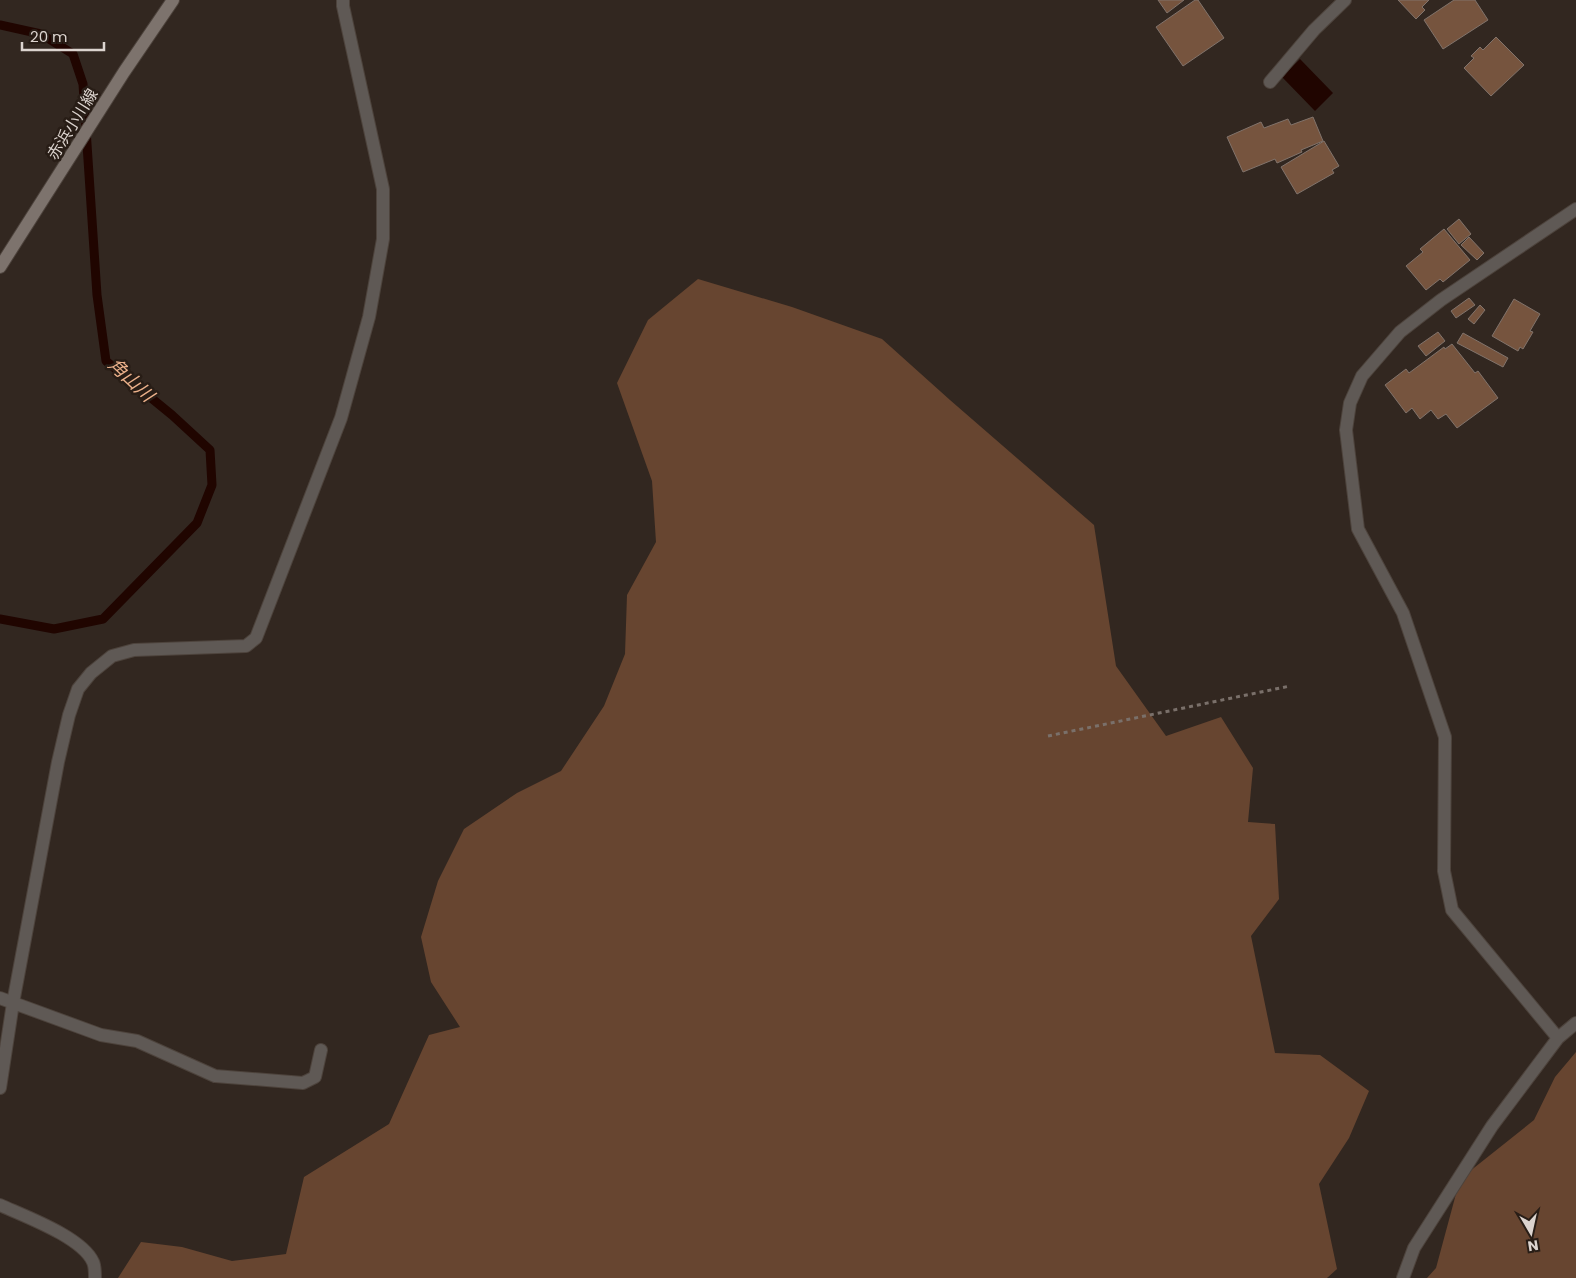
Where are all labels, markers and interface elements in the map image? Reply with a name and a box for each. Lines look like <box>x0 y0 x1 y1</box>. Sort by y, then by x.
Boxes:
scale bar <box>22 20 105 52</box>
text: 20 m <box>30 26 68 47</box>
street label: 赤浜小川線 <box>41 84 103 164</box>
water label: 角山川 <box>103 352 161 409</box>
north arrow <box>1506 1208 1556 1258</box>
text: N <box>1526 1235 1540 1257</box>

